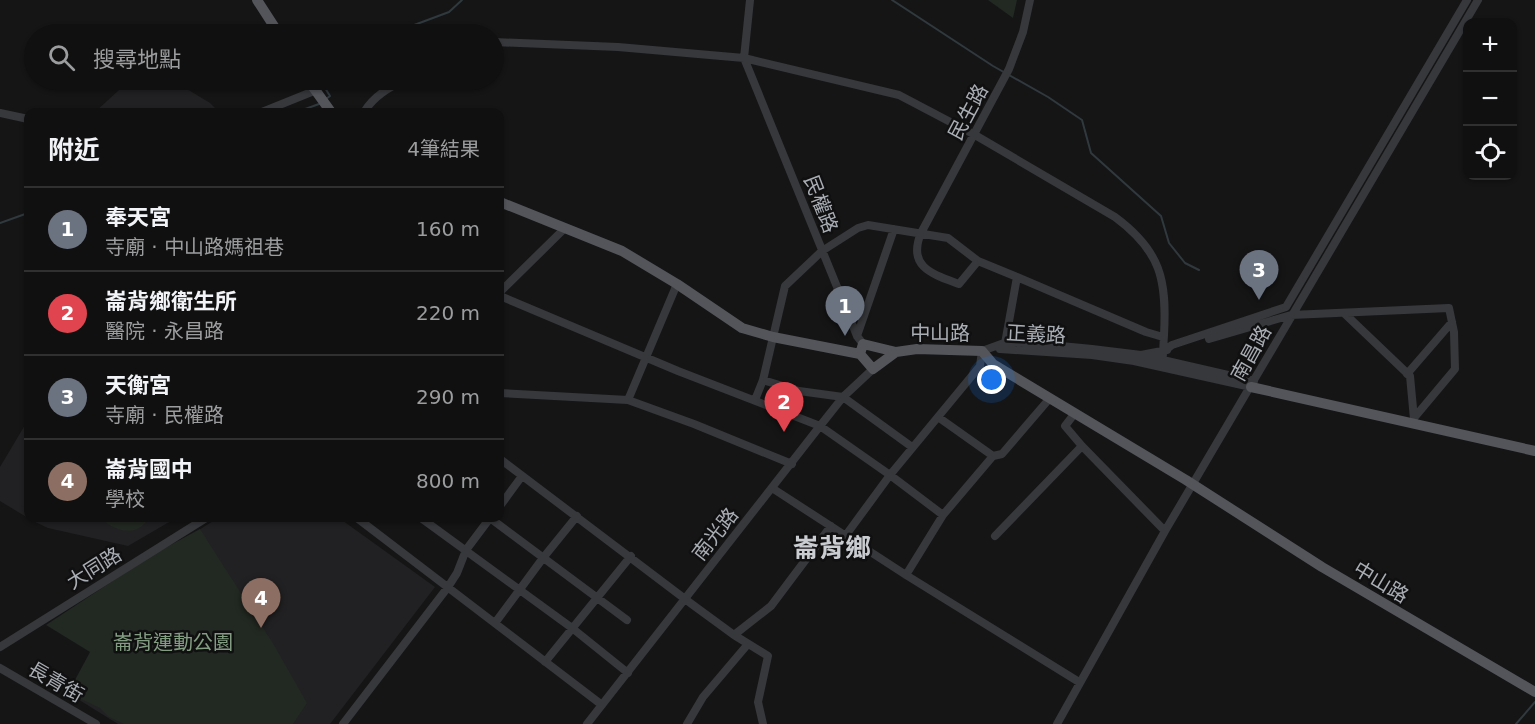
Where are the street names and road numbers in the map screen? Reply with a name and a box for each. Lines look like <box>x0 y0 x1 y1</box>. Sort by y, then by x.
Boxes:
street label: 民生路 <box>943 80 993 144</box>
street label: 民權路 <box>799 172 843 236</box>
street label: 正義路 <box>1005 320 1067 348</box>
street label: 中山路 <box>910 321 970 345</box>
street label: 南昌路 <box>1226 321 1276 385</box>
street label: 南光路 <box>687 503 743 565</box>
street label: 大同路 <box>62 542 126 594</box>
street label: 中山路 <box>1349 556 1413 608</box>
street label: 長青街 <box>24 657 88 707</box>

